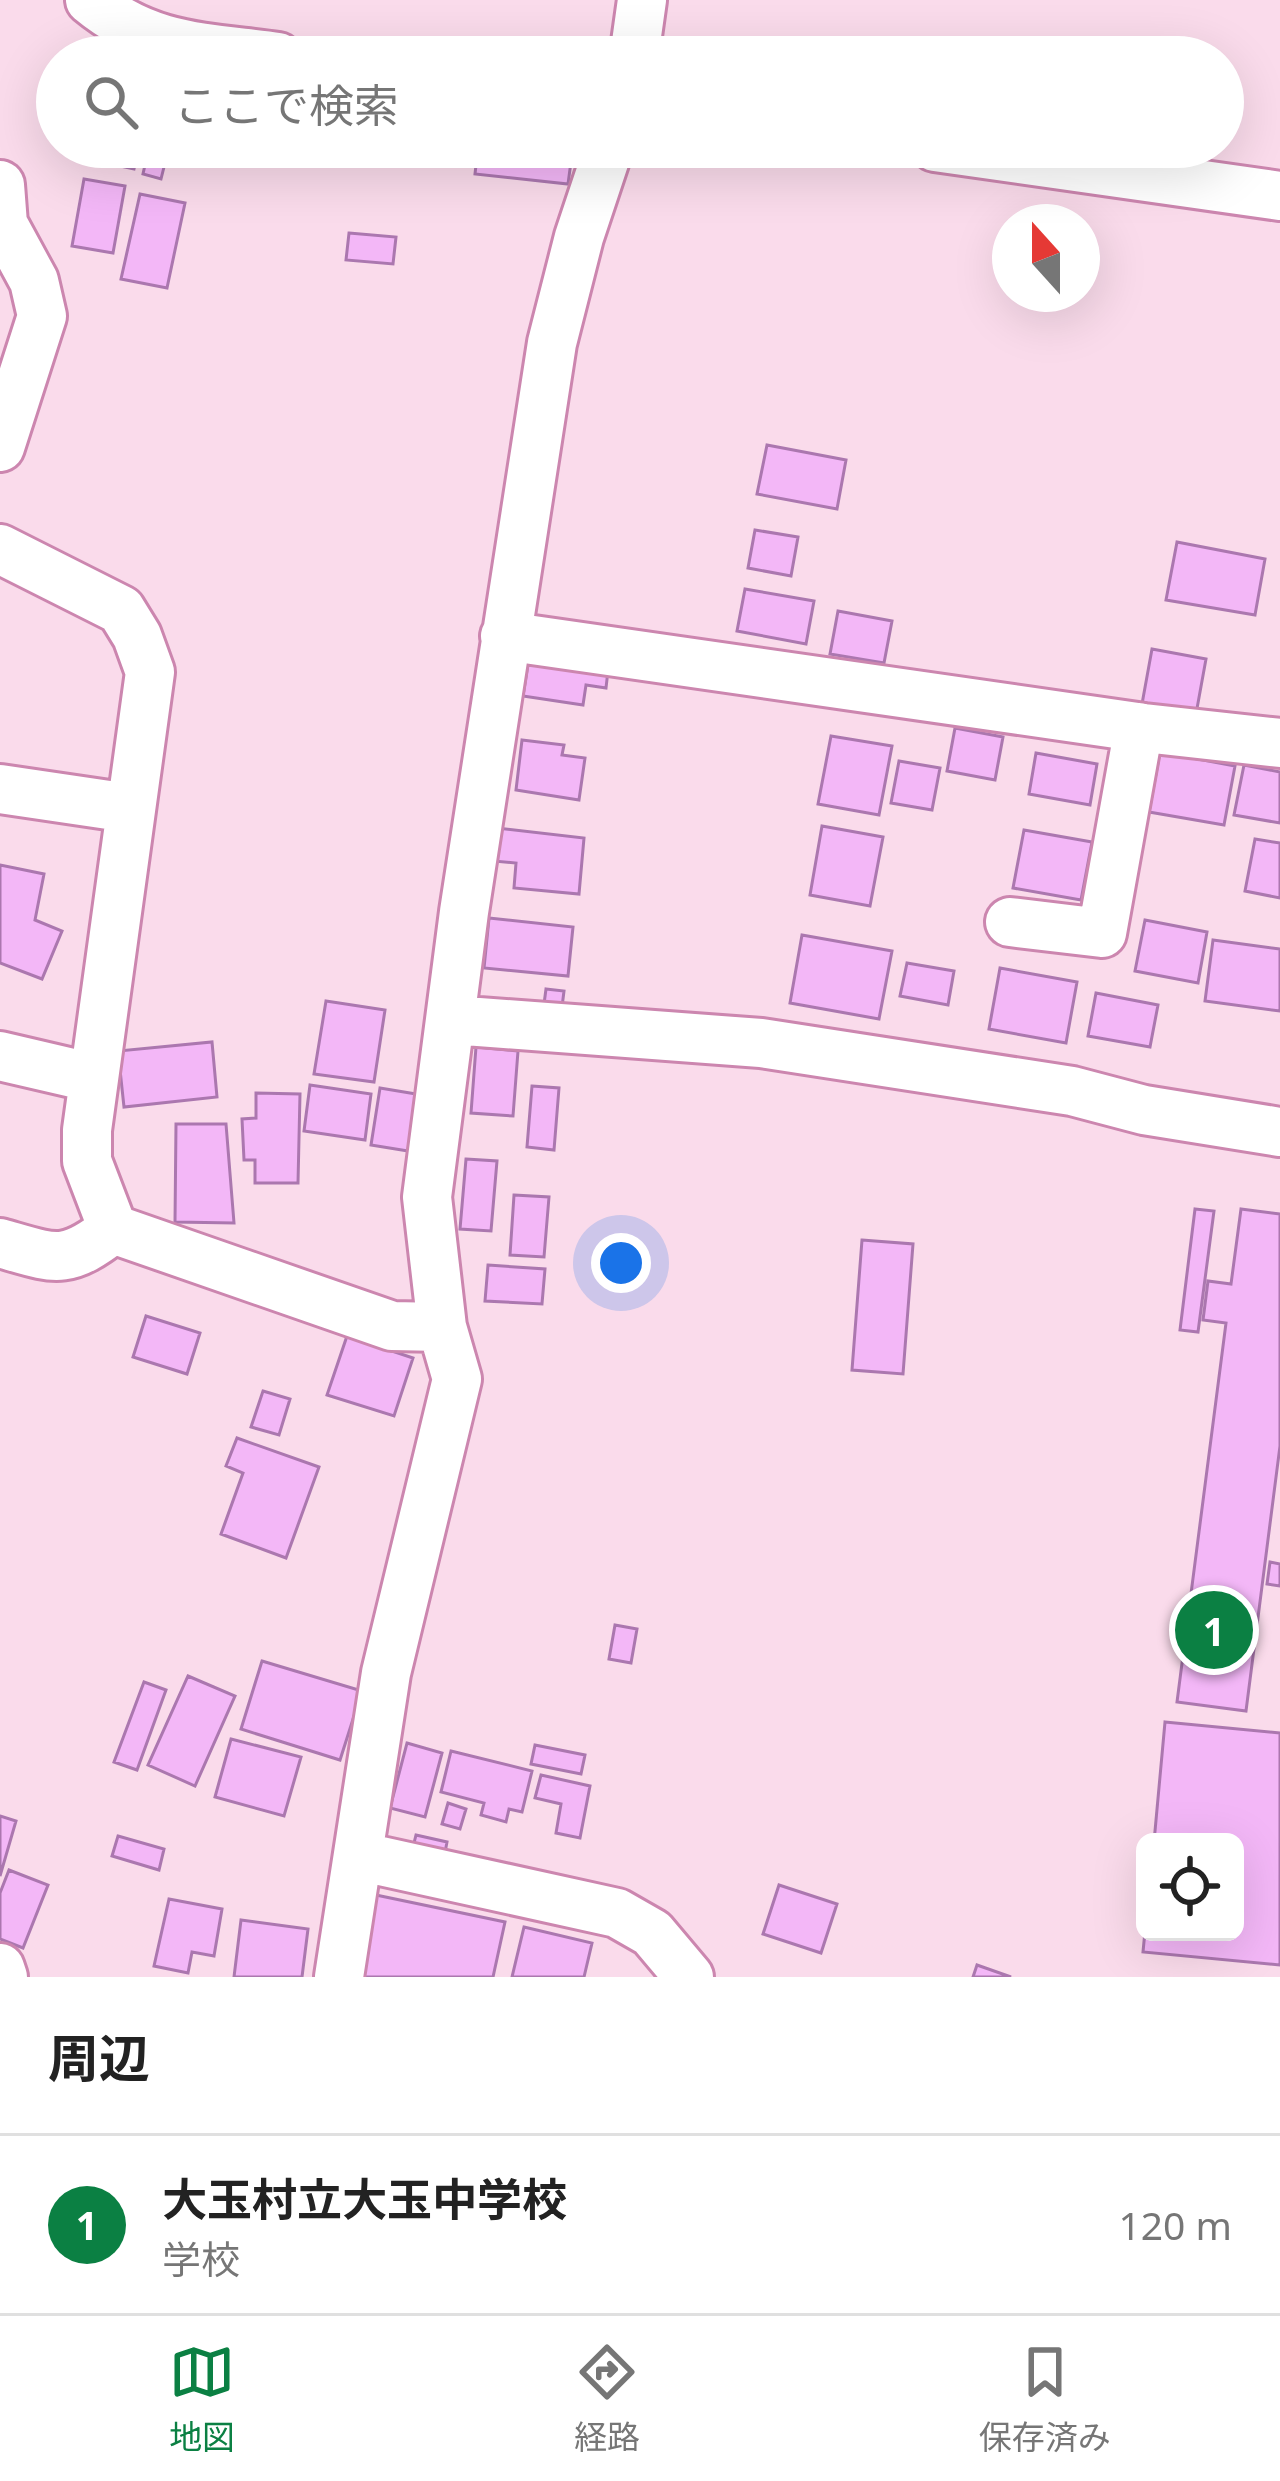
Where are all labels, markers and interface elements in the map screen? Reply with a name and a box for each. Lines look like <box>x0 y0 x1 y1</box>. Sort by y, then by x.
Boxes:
search box <box>36 36 1244 168</box>
icon: search <box>78 69 144 135</box>
text: ここで検索 <box>174 74 399 135</box>
north arrow <box>992 204 1100 312</box>
your location <box>591 1233 651 1293</box>
pin: 1 <box>1175 1585 1253 1675</box>
map controls <box>1136 1833 1244 1941</box>
button: locate <box>1136 1833 1244 1941</box>
text: 周辺 <box>48 2022 150 2092</box>
text: 大玉村立大玉中学校 <box>162 2168 567 2229</box>
text: 1 <box>76 2198 98 2251</box>
text: 120 m <box>1118 2198 1232 2251</box>
text: 学校 <box>162 2232 240 2285</box>
tab: 地図 <box>169 2339 235 2459</box>
tab: 経路 <box>574 2339 640 2459</box>
tab: 保存済み <box>979 2339 1111 2459</box>

